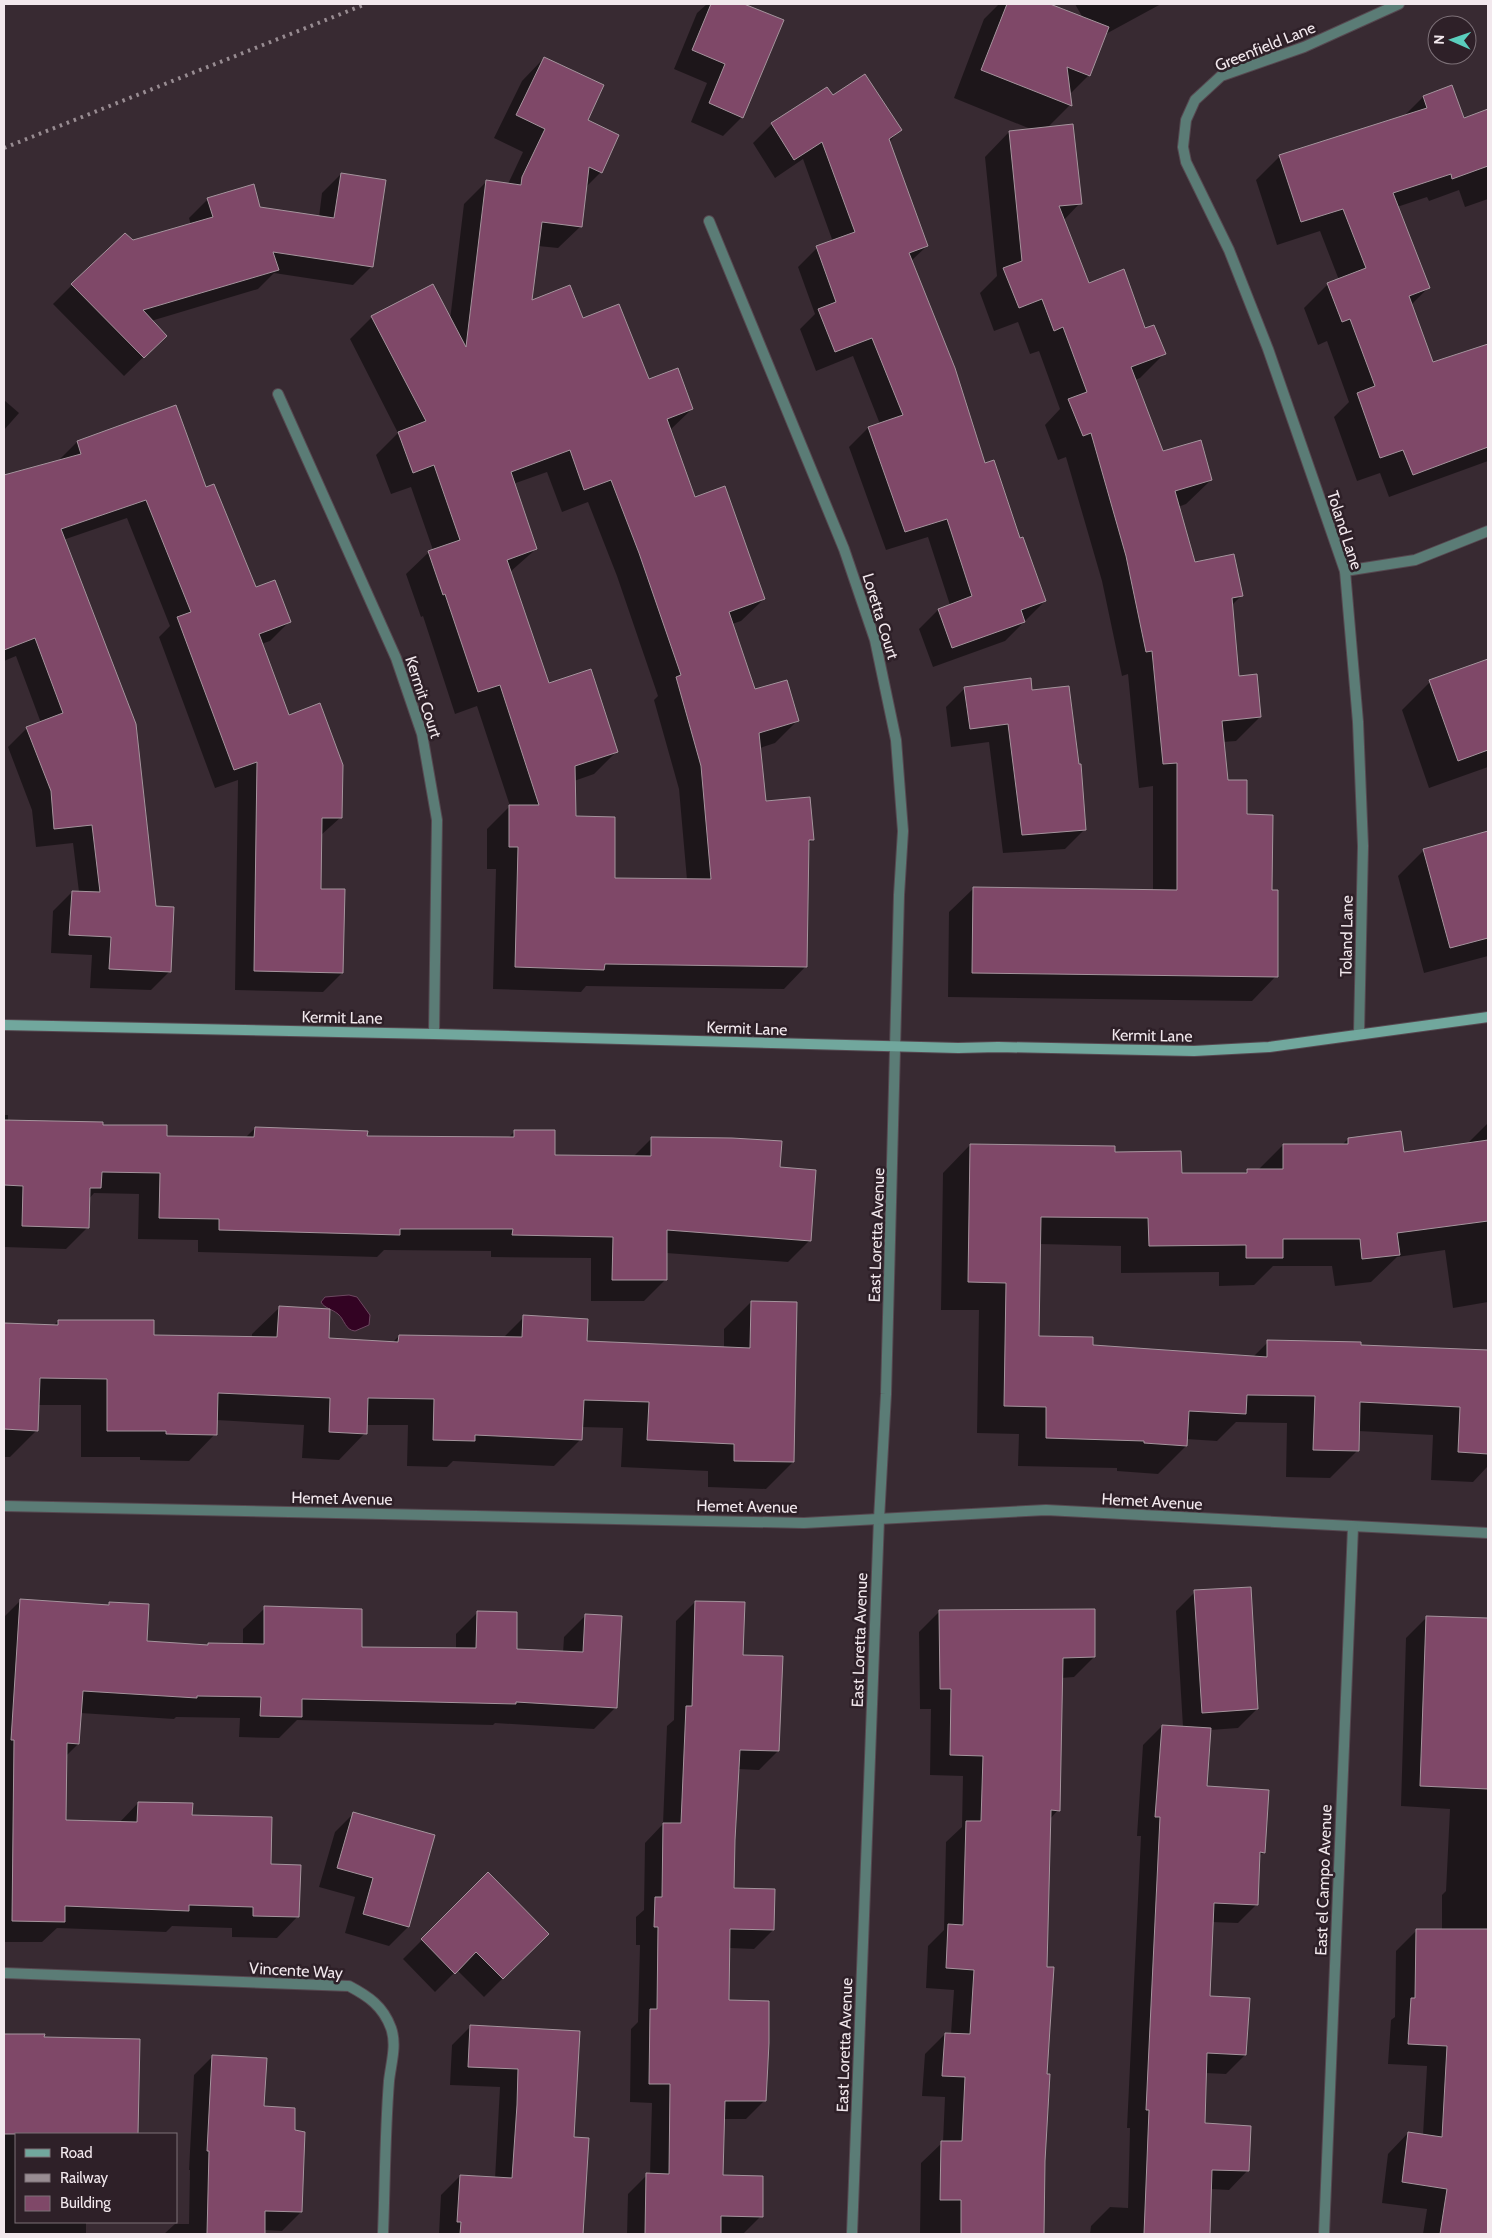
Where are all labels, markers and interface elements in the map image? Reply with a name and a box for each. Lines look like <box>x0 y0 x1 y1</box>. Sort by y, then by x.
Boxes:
north arrow <box>1427 15 1477 65</box>
street label: Greenfield Lane <box>1212 18 1318 75</box>
text: N <box>1430 34 1448 45</box>
street label: Toland Lane <box>1323 488 1366 572</box>
street label: Loretta Court <box>858 571 903 662</box>
street label: Kermit Court <box>401 654 446 741</box>
street label: Toland Lane <box>1336 895 1357 977</box>
street label: Kermit Lane <box>301 1007 383 1028</box>
street label: Kermit Lane <box>706 1018 788 1039</box>
street label: Kermit Lane <box>1111 1025 1193 1046</box>
street label: East Loretta Avenue <box>865 1167 888 1303</box>
street label: Hemet Avenue <box>291 1488 393 1509</box>
street label: Hemet Avenue <box>1101 1489 1203 1514</box>
street label: Hemet Avenue <box>696 1496 798 1517</box>
street label: East Loretta Avenue <box>848 1572 871 1708</box>
street label: East el Campo Avenue <box>1311 1804 1336 1956</box>
street label: Vincente Way <box>249 1959 343 1982</box>
street label: East Loretta Avenue <box>833 1977 856 2113</box>
legend <box>15 2133 178 2223</box>
text: Road <box>60 2144 93 2162</box>
text: Railway <box>60 2169 109 2187</box>
text: Building <box>60 2194 111 2212</box>

